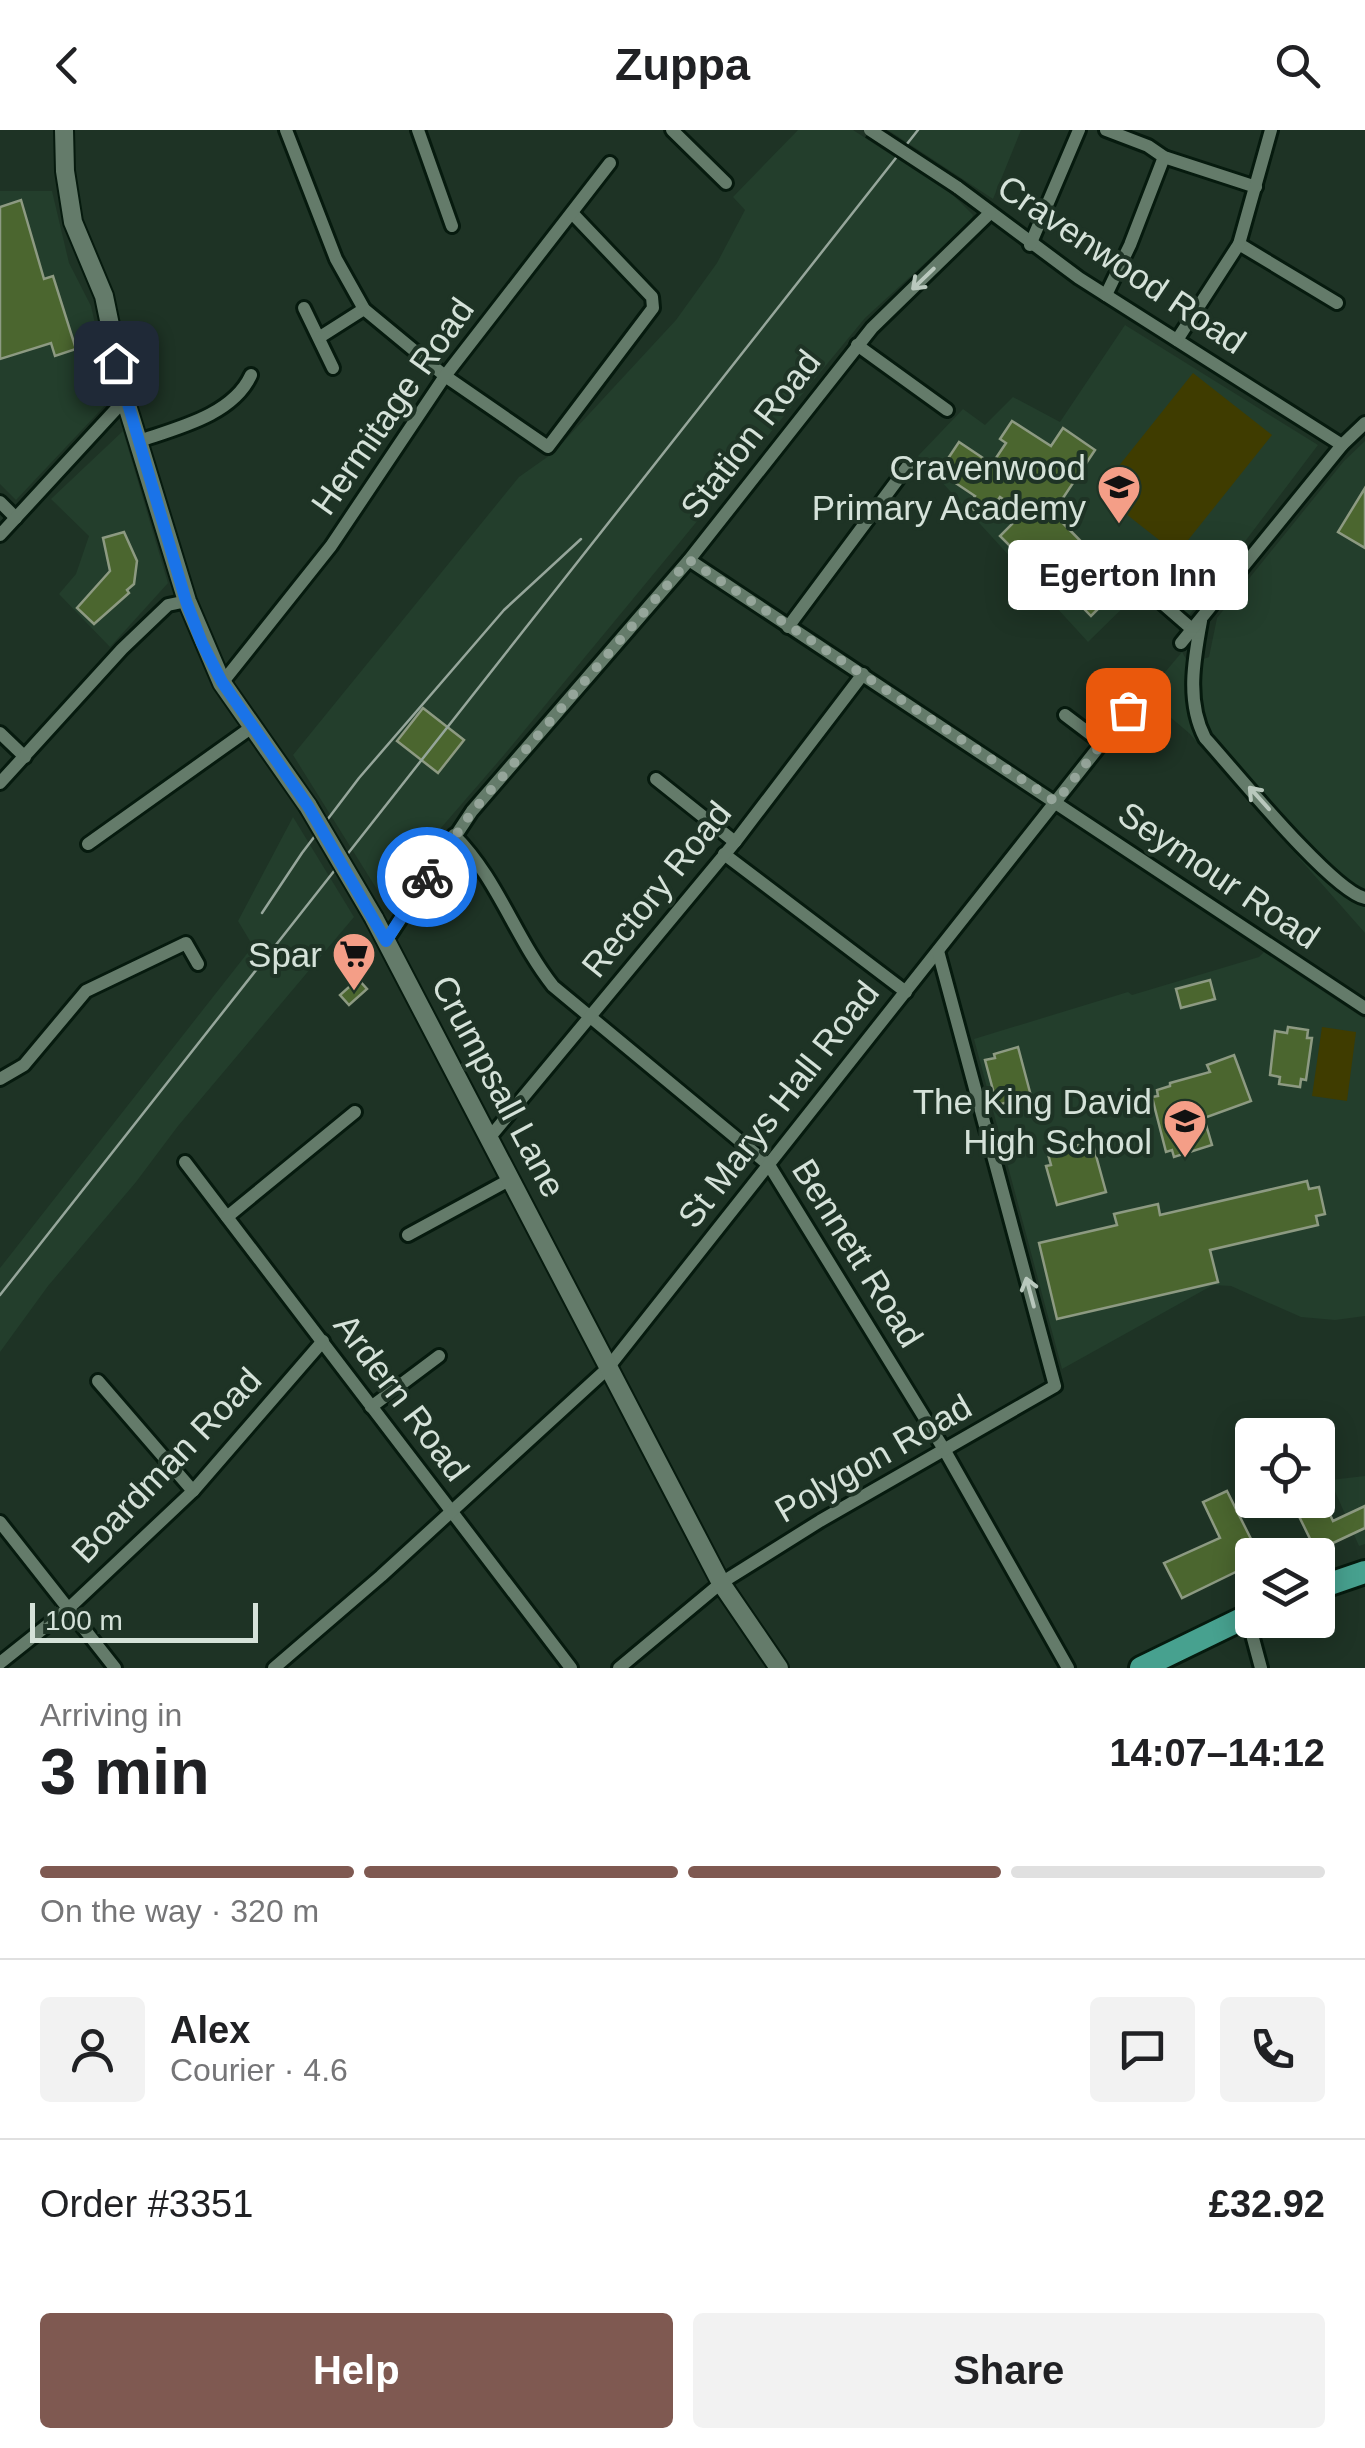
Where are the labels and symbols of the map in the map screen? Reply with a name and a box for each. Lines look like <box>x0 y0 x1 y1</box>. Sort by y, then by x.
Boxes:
street label: Cravenwood Road <box>991 167 1253 361</box>
one-way arrow <box>912 266 936 290</box>
street label: Hermitage Road <box>303 290 481 522</box>
pin <box>74 321 159 406</box>
street label: Station Road <box>672 342 828 526</box>
place label: Cravenwood Primary Academy <box>812 448 1086 527</box>
school or university icon: Cravenwood Primary Academy <box>1096 464 1142 525</box>
callout: Egerton Inn <box>1008 540 1248 610</box>
pin <box>1086 668 1171 753</box>
one-way arrow <box>1248 786 1271 811</box>
street label: Rectory Road <box>574 794 738 984</box>
street label: Seymour Road <box>1111 794 1327 956</box>
courier <box>377 827 477 927</box>
supermarket icon: Spar <box>331 931 377 992</box>
place label: Spar <box>248 935 322 974</box>
street label: Crumpsall Lane <box>424 969 574 1203</box>
street label: St Marys Hall Road <box>670 973 886 1235</box>
place label: The King David High School <box>913 1082 1152 1161</box>
school or university icon: The King David High School <box>1162 1098 1208 1159</box>
street label: Bennett Road <box>785 1152 931 1354</box>
one-way arrow <box>1020 1277 1039 1308</box>
street label: Ardern Road <box>327 1306 477 1488</box>
street label: Boardman Road <box>63 1360 269 1570</box>
street label: Polygon Road <box>768 1386 978 1530</box>
scale bar <box>30 1598 258 1642</box>

